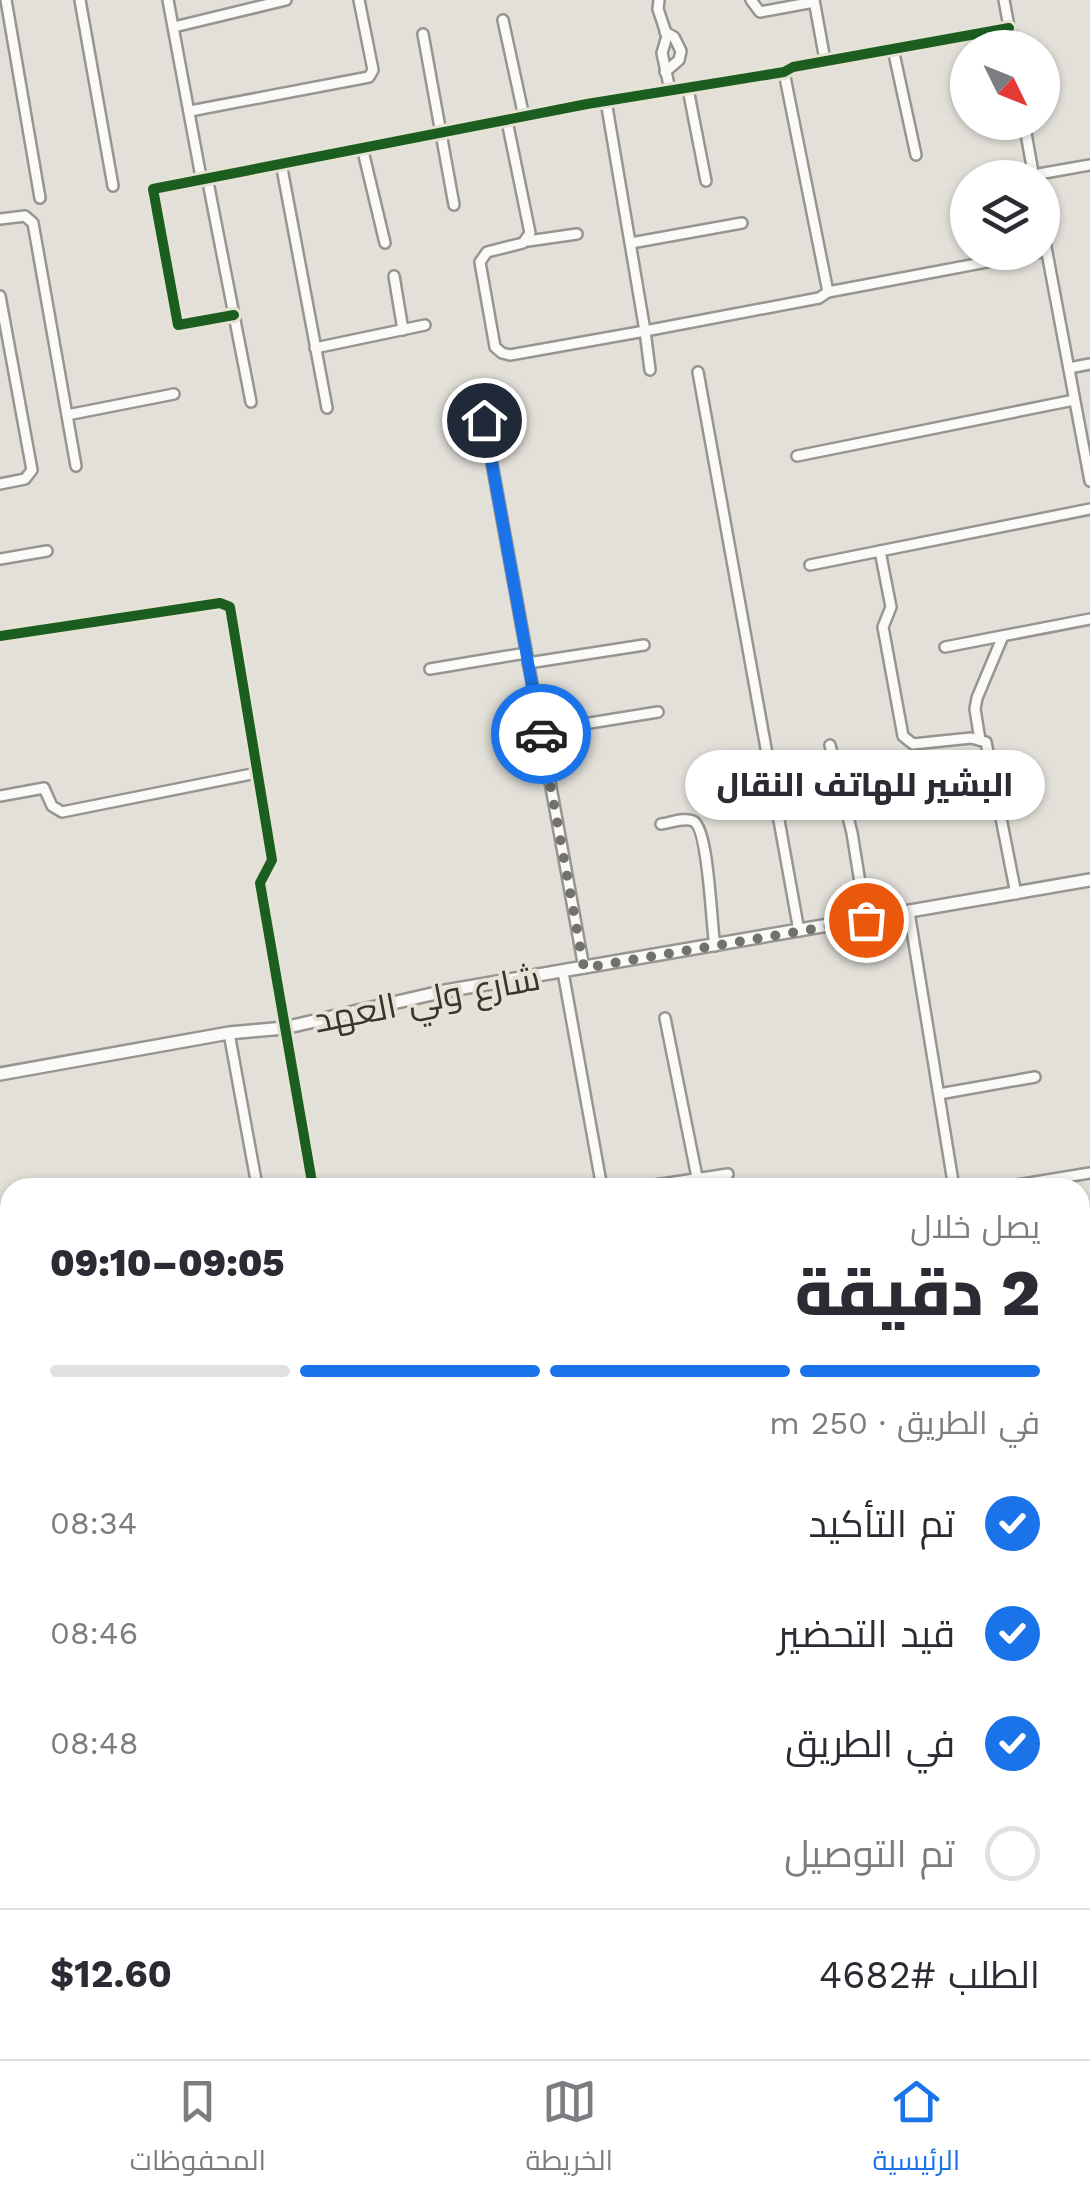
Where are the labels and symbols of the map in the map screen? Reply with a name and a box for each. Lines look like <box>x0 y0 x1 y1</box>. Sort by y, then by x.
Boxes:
north arrow <box>950 30 1060 140</box>
pin <box>442 378 527 463</box>
courier <box>491 684 591 784</box>
callout: البشير للهاتف النقال <box>686 750 1046 820</box>
pin <box>824 878 909 963</box>
street label: شارع ولي العهد <box>310 956 545 1047</box>

